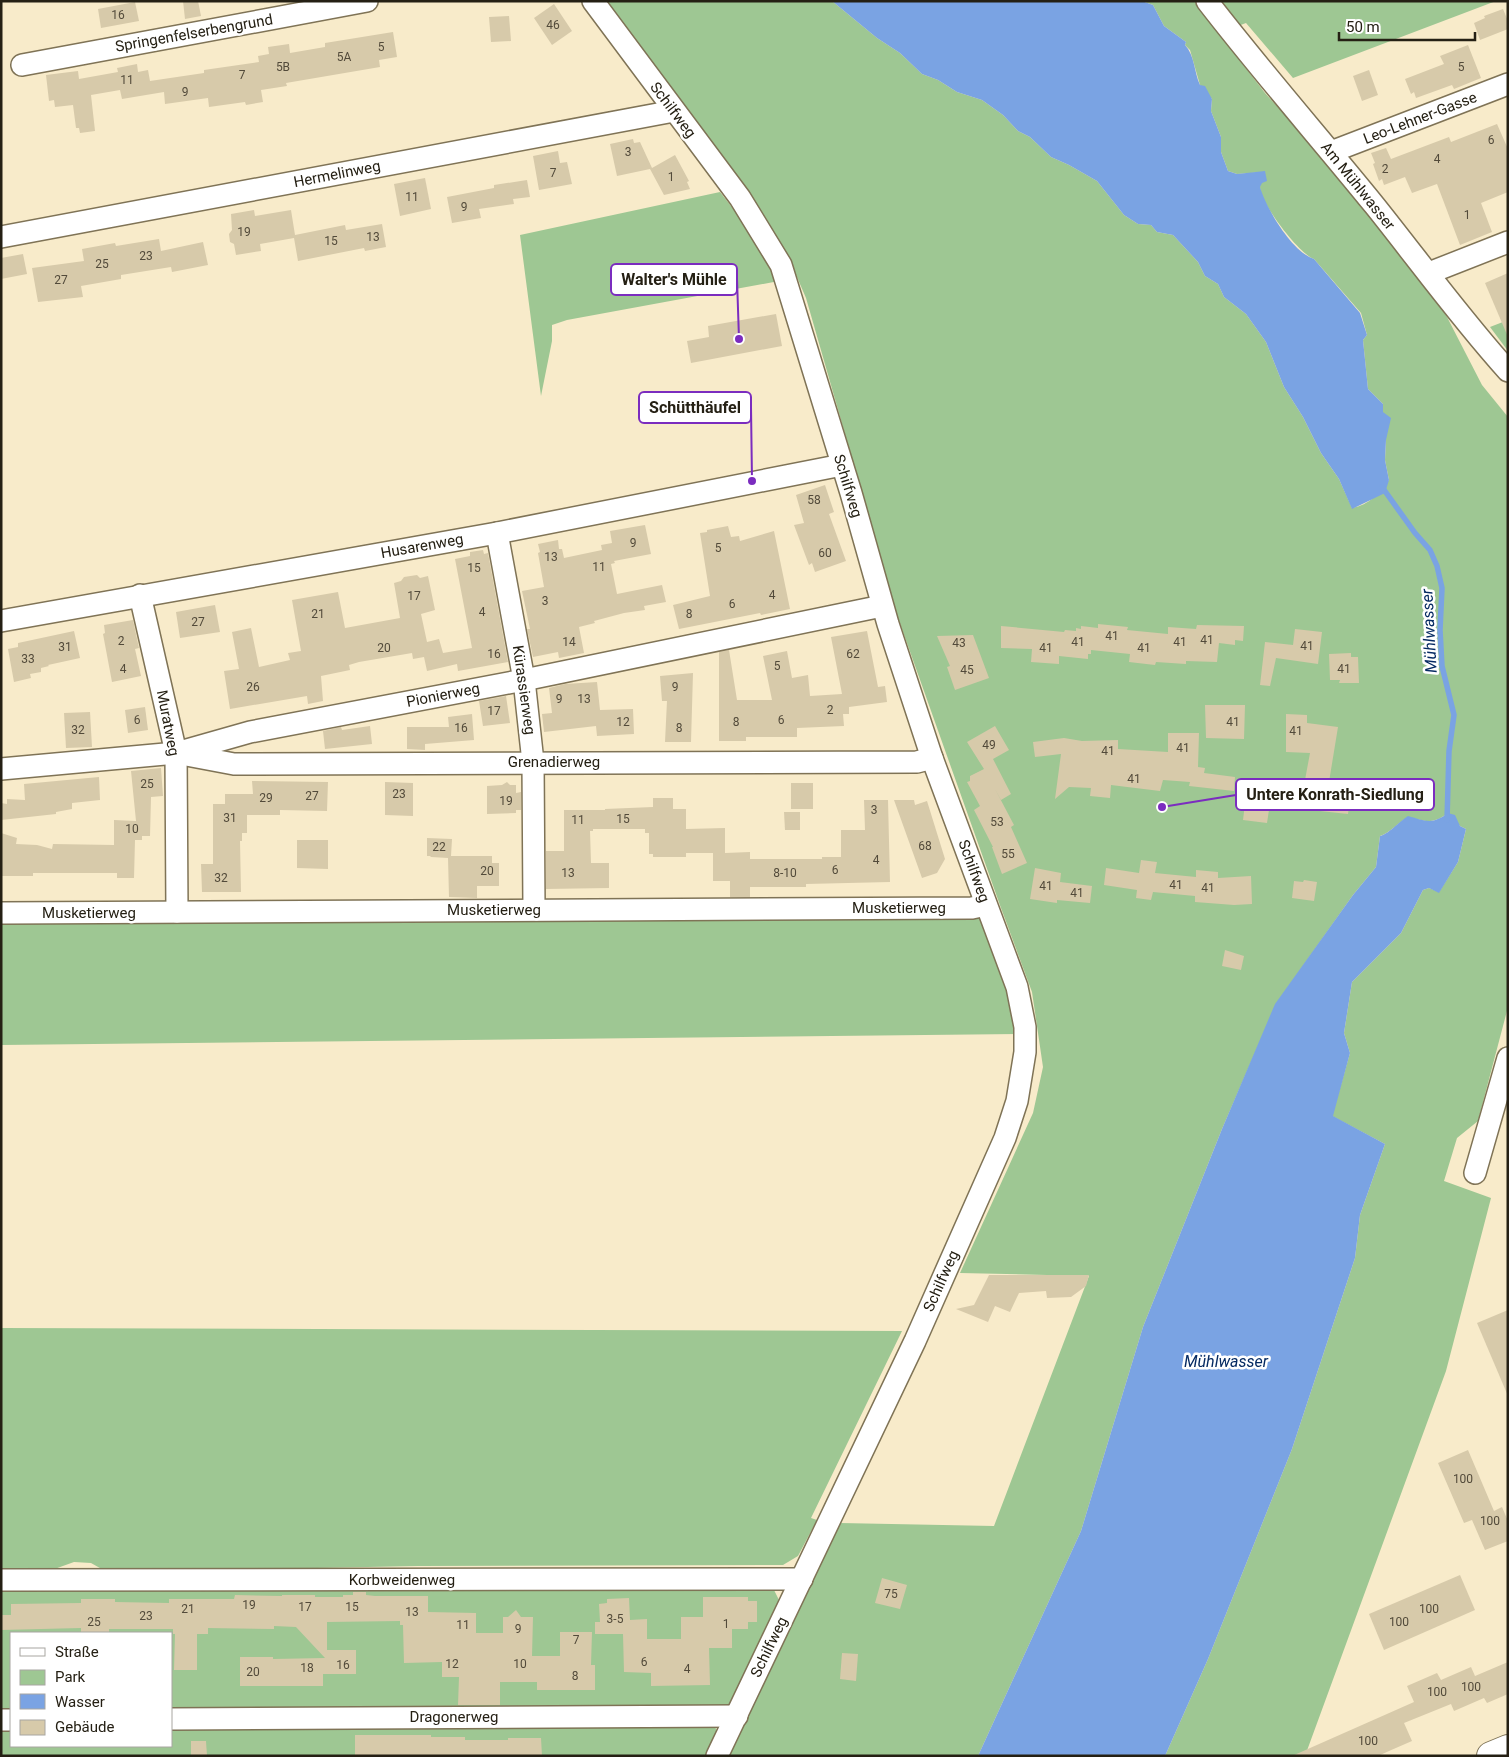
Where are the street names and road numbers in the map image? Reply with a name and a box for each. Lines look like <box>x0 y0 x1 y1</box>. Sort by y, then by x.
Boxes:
street label: Springenfelserbengrund <box>114 10 274 56</box>
street label: Schilfweg <box>646 79 700 141</box>
street label: Leo-Lehner-Gasse <box>1361 88 1479 148</box>
street label: Am Mühlwasser <box>1317 138 1399 234</box>
street label: Hermelinweg <box>292 157 382 191</box>
street label: Schilfweg <box>830 452 866 520</box>
street label: Husarenweg <box>379 530 465 562</box>
street label: Kürassierweg <box>509 644 539 736</box>
street label: Pionierweg <box>405 679 481 711</box>
street label: Muratweg <box>153 688 183 758</box>
street label: Grenadierweg <box>508 753 600 771</box>
street label: Schilfweg <box>954 837 994 905</box>
street label: Musketierweg <box>852 899 946 917</box>
street label: Musketierweg <box>447 901 541 919</box>
street label: Musketierweg <box>42 904 136 922</box>
street label: Schilfweg <box>920 1248 962 1314</box>
street label: Korbweidenweg <box>349 1571 455 1589</box>
street label: Schilfweg <box>747 1614 791 1680</box>
street label: Dragonerweg <box>410 1708 498 1726</box>

